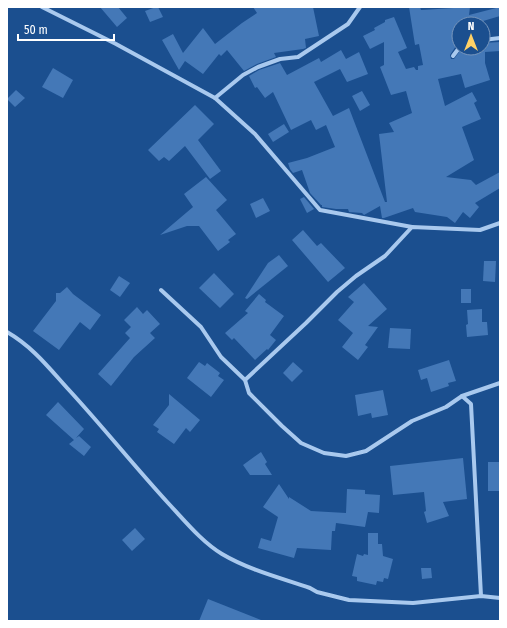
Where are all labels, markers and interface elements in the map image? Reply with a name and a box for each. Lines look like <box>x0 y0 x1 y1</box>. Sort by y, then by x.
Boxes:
scale bar <box>18 16 114 42</box>
north arrow <box>451 16 491 56</box>
text: N <box>468 20 474 33</box>
text: 50 m <box>24 23 48 37</box>

